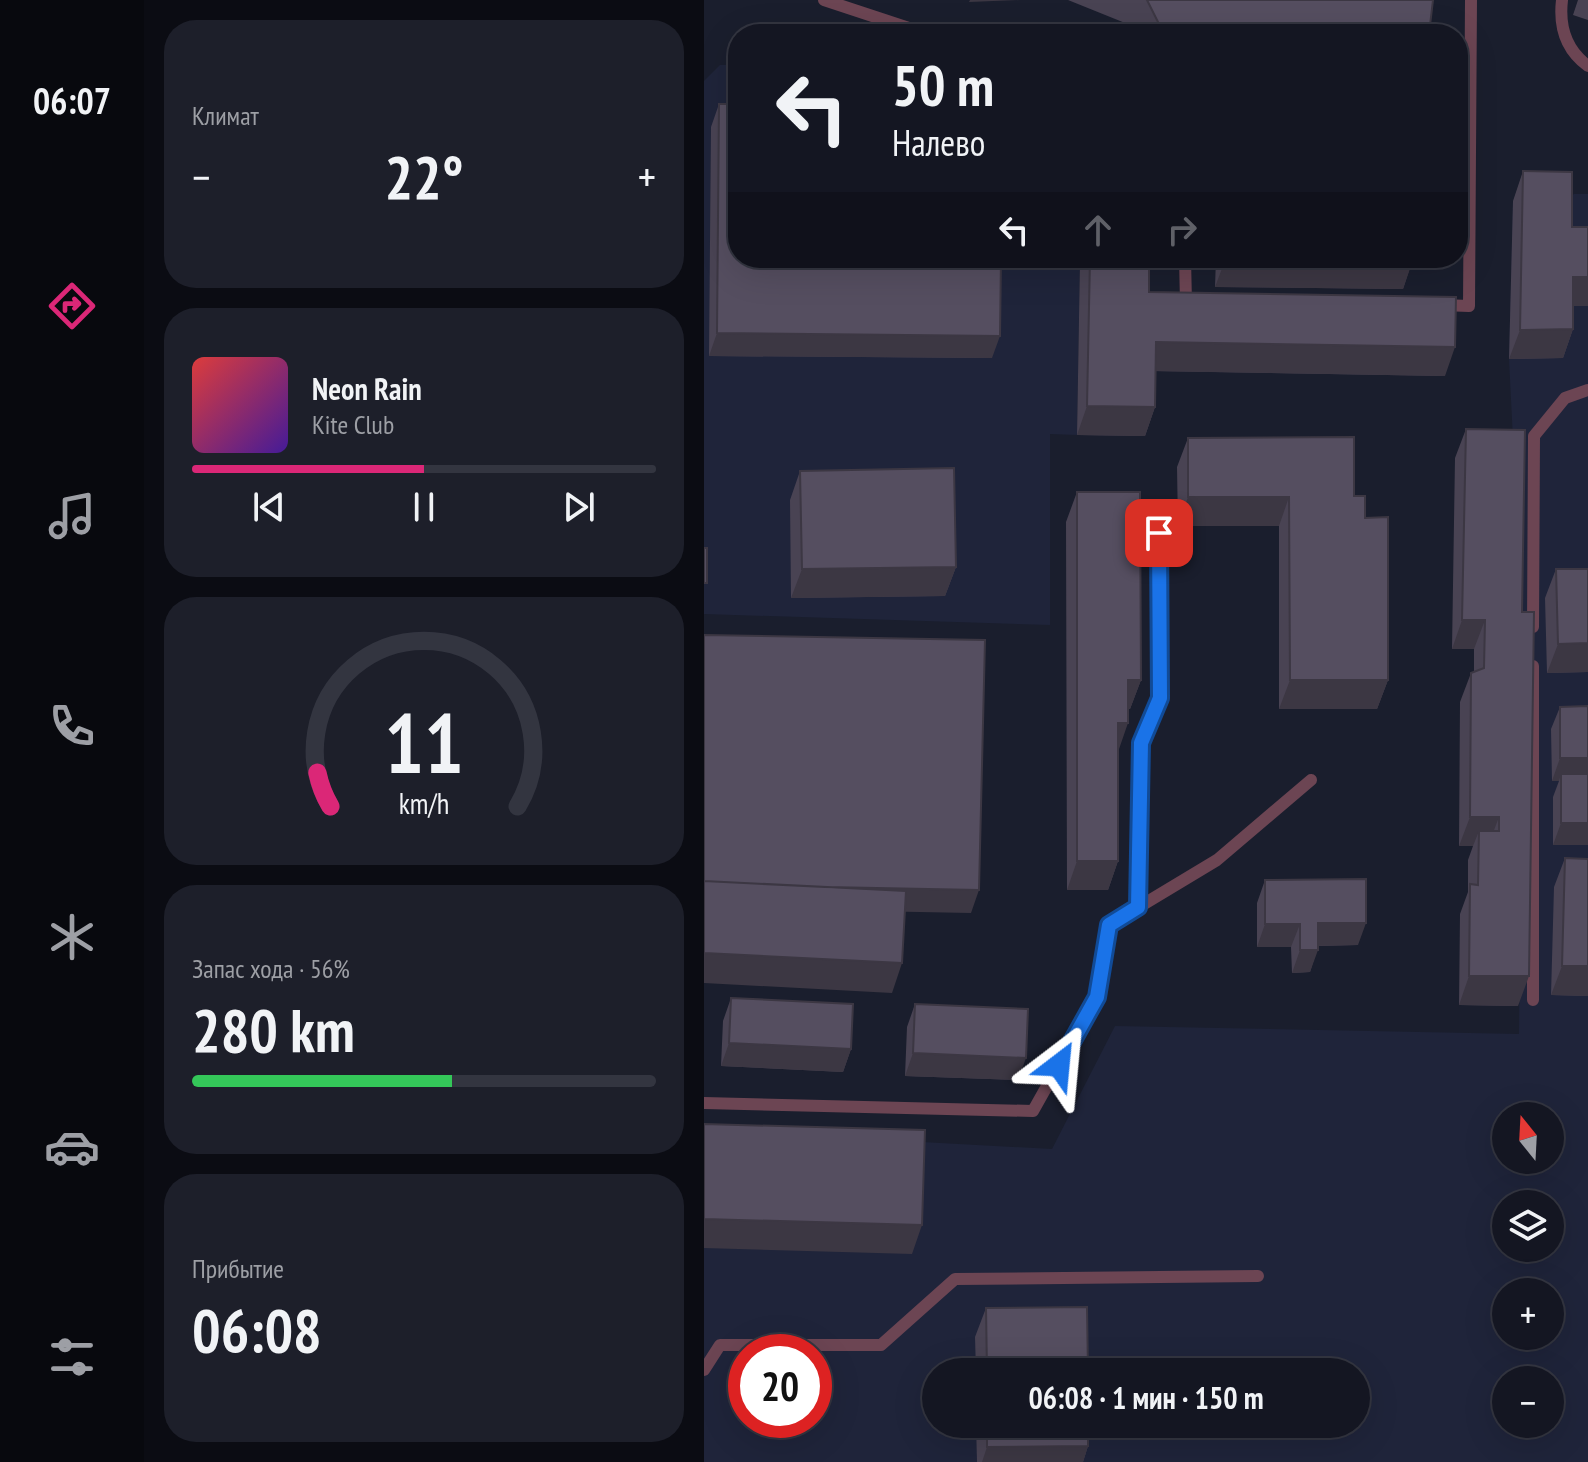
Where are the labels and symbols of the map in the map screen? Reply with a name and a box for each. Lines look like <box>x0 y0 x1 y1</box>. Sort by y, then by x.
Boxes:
pin <box>1125 499 1193 567</box>
position arrow <box>1017 1023 1101 1107</box>
north arrow <box>1492 1102 1564 1174</box>
speed limit sign: 20 <box>728 1334 832 1438</box>

